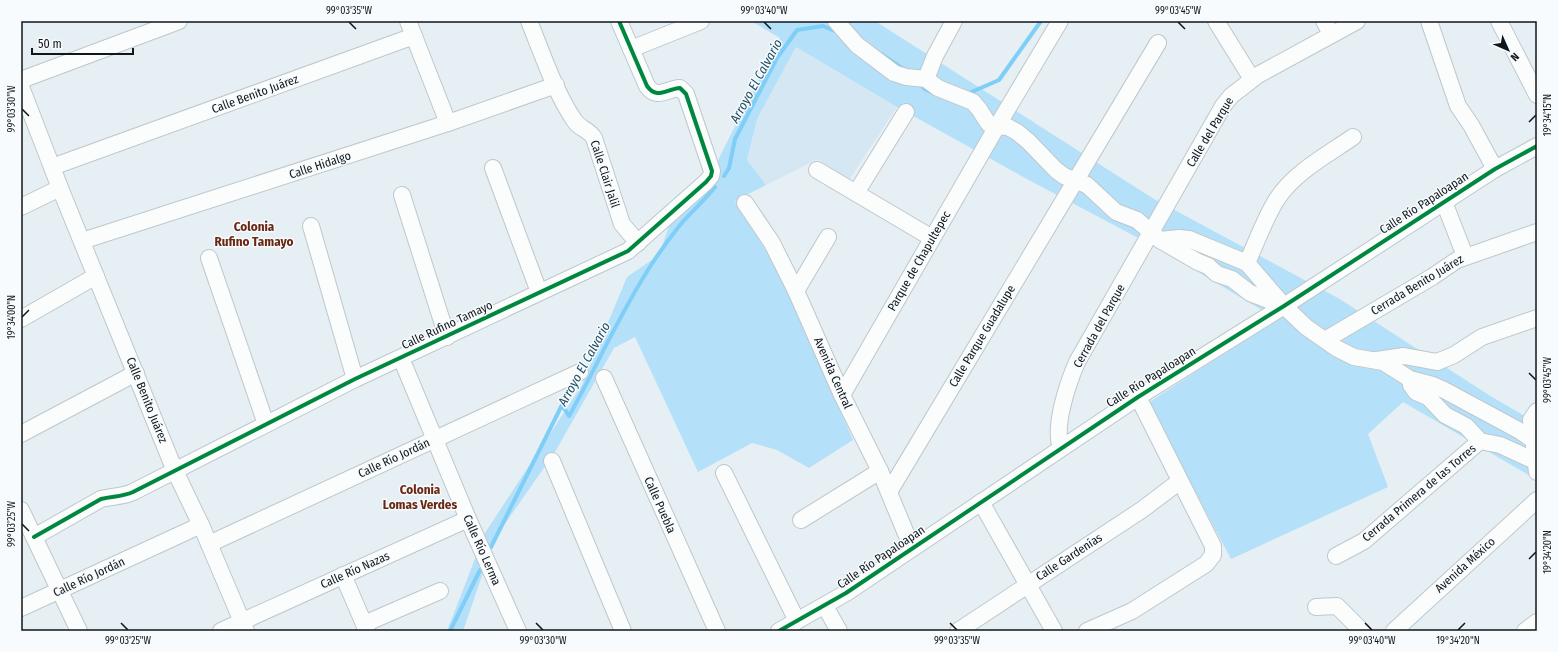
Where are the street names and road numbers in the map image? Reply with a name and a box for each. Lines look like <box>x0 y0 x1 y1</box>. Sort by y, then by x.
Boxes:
street label: Calle Benito Juárez <box>210 72 301 116</box>
street label: Calle del Parque <box>1184 94 1236 170</box>
street label: Calle Clair Jalil <box>588 138 622 210</box>
street label: Calle Hidalgo <box>287 148 353 182</box>
street label: Calle Río Papaloapan <box>1377 169 1471 237</box>
street label: Parque de Chapultepec <box>885 209 953 313</box>
street label: Cerrada Benito Juárez <box>1368 252 1466 318</box>
street label: Calle Parque Guadalupe <box>946 282 1018 390</box>
street label: Cerrada del Parque <box>1070 282 1128 370</box>
street label: Calle Rufino Tamayo <box>399 298 495 352</box>
street label: Avenida Central <box>811 335 855 411</box>
street label: Calle Río Papaloapan <box>1104 344 1198 410</box>
street label: Calle Benito Juárez <box>123 355 171 445</box>
street label: Calle Río Jordán <box>356 435 432 481</box>
street label: Cerrada Primera de las Torres <box>1359 441 1479 545</box>
street label: Calle Puebla <box>641 475 679 536</box>
street label: Calle Río Lerma <box>460 513 504 588</box>
street label: Calle Río Papaloapan <box>835 522 927 592</box>
street label: Calle Gardenías <box>1033 530 1105 584</box>
street label: Avenida México <box>1432 534 1498 596</box>
street label: Calle Río Nazas <box>318 549 392 591</box>
street label: Calle Río Jordán <box>51 554 127 600</box>

